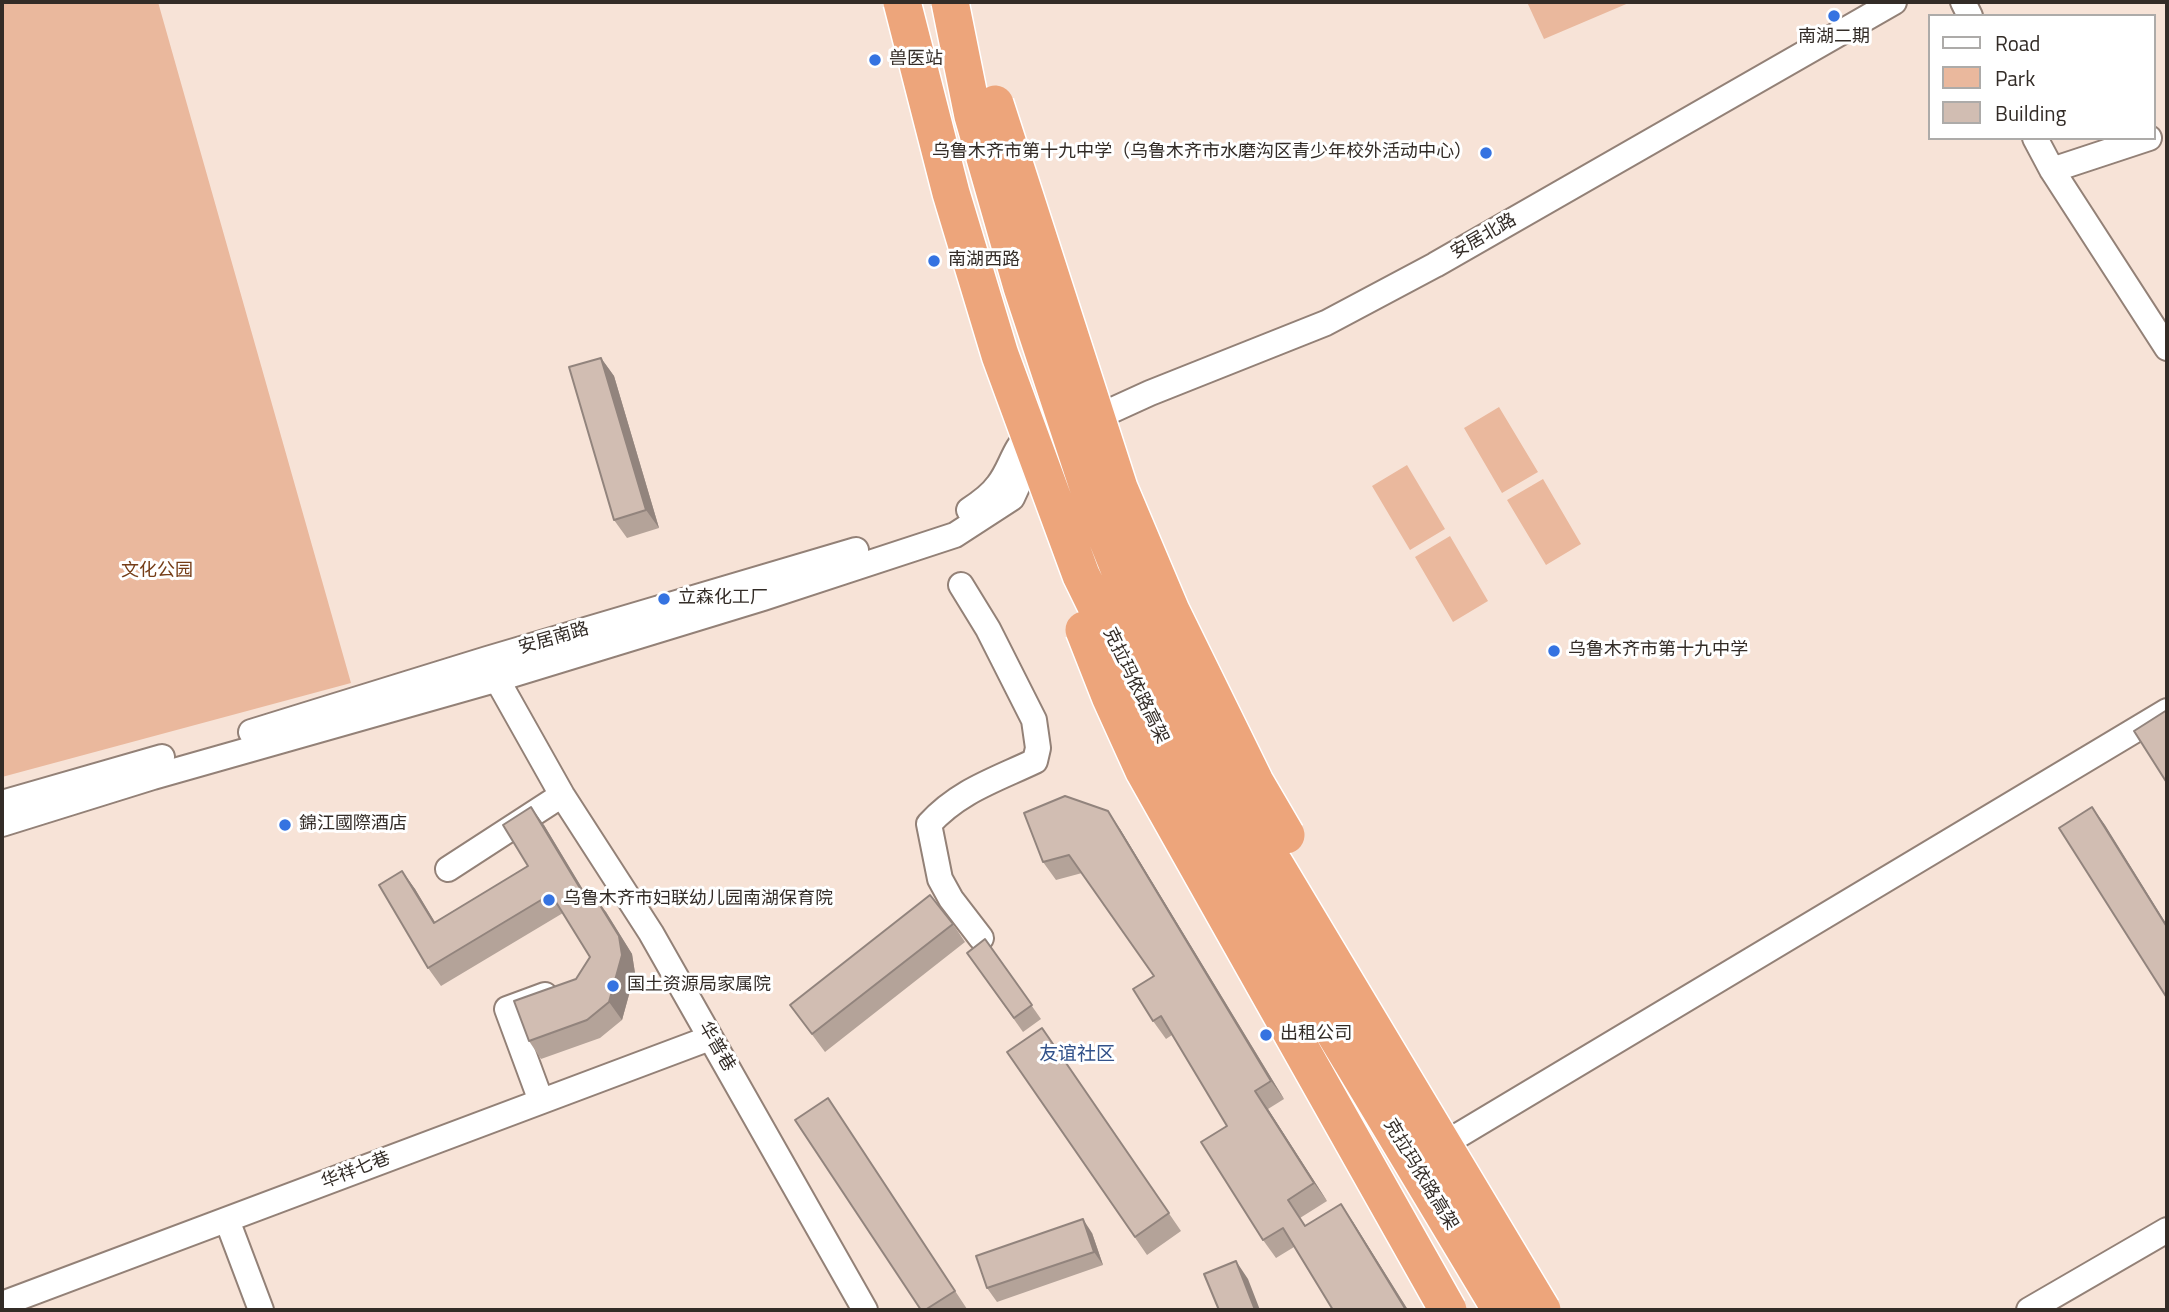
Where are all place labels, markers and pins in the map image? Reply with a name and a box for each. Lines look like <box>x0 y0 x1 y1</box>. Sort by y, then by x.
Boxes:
marker: 南湖二期 <box>1826 8 1842 24</box>
place label: 南湖二期 <box>1798 27 1870 49</box>
place label: 兽医站 <box>889 49 943 71</box>
marker: 兽医站 <box>867 52 883 68</box>
place label: 乌鲁木齐市第十九中学（乌鲁木齐市水磨沟区青少年校外活动中心） <box>932 142 1472 164</box>
marker: 乌鲁木齐市第十九中学（乌鲁木齐市水磨沟区青少年校外活动中心） <box>1478 145 1494 161</box>
place label: 南湖西路 <box>948 250 1020 272</box>
marker: 南湖西路 <box>926 253 942 269</box>
place label: 立森化工厂 <box>678 588 768 610</box>
marker: 立森化工厂 <box>656 591 672 607</box>
place label: 乌鲁木齐市第十九中学 <box>1568 640 1748 662</box>
marker: 乌鲁木齐市第十九中学 <box>1546 643 1562 659</box>
place label: 錦江國際酒店 <box>299 814 407 836</box>
marker: 錦江國際酒店 <box>277 817 293 833</box>
place label: 乌鲁木齐市妇联幼儿园南湖保育院 <box>563 889 833 911</box>
marker: 乌鲁木齐市妇联幼儿园南湖保育院 <box>541 892 557 908</box>
place label: 国土资源局家属院 <box>627 975 771 997</box>
marker: 国土资源局家属院 <box>605 978 621 994</box>
place label: 出租公司 <box>1280 1024 1352 1046</box>
marker: 出租公司 <box>1258 1027 1274 1043</box>

